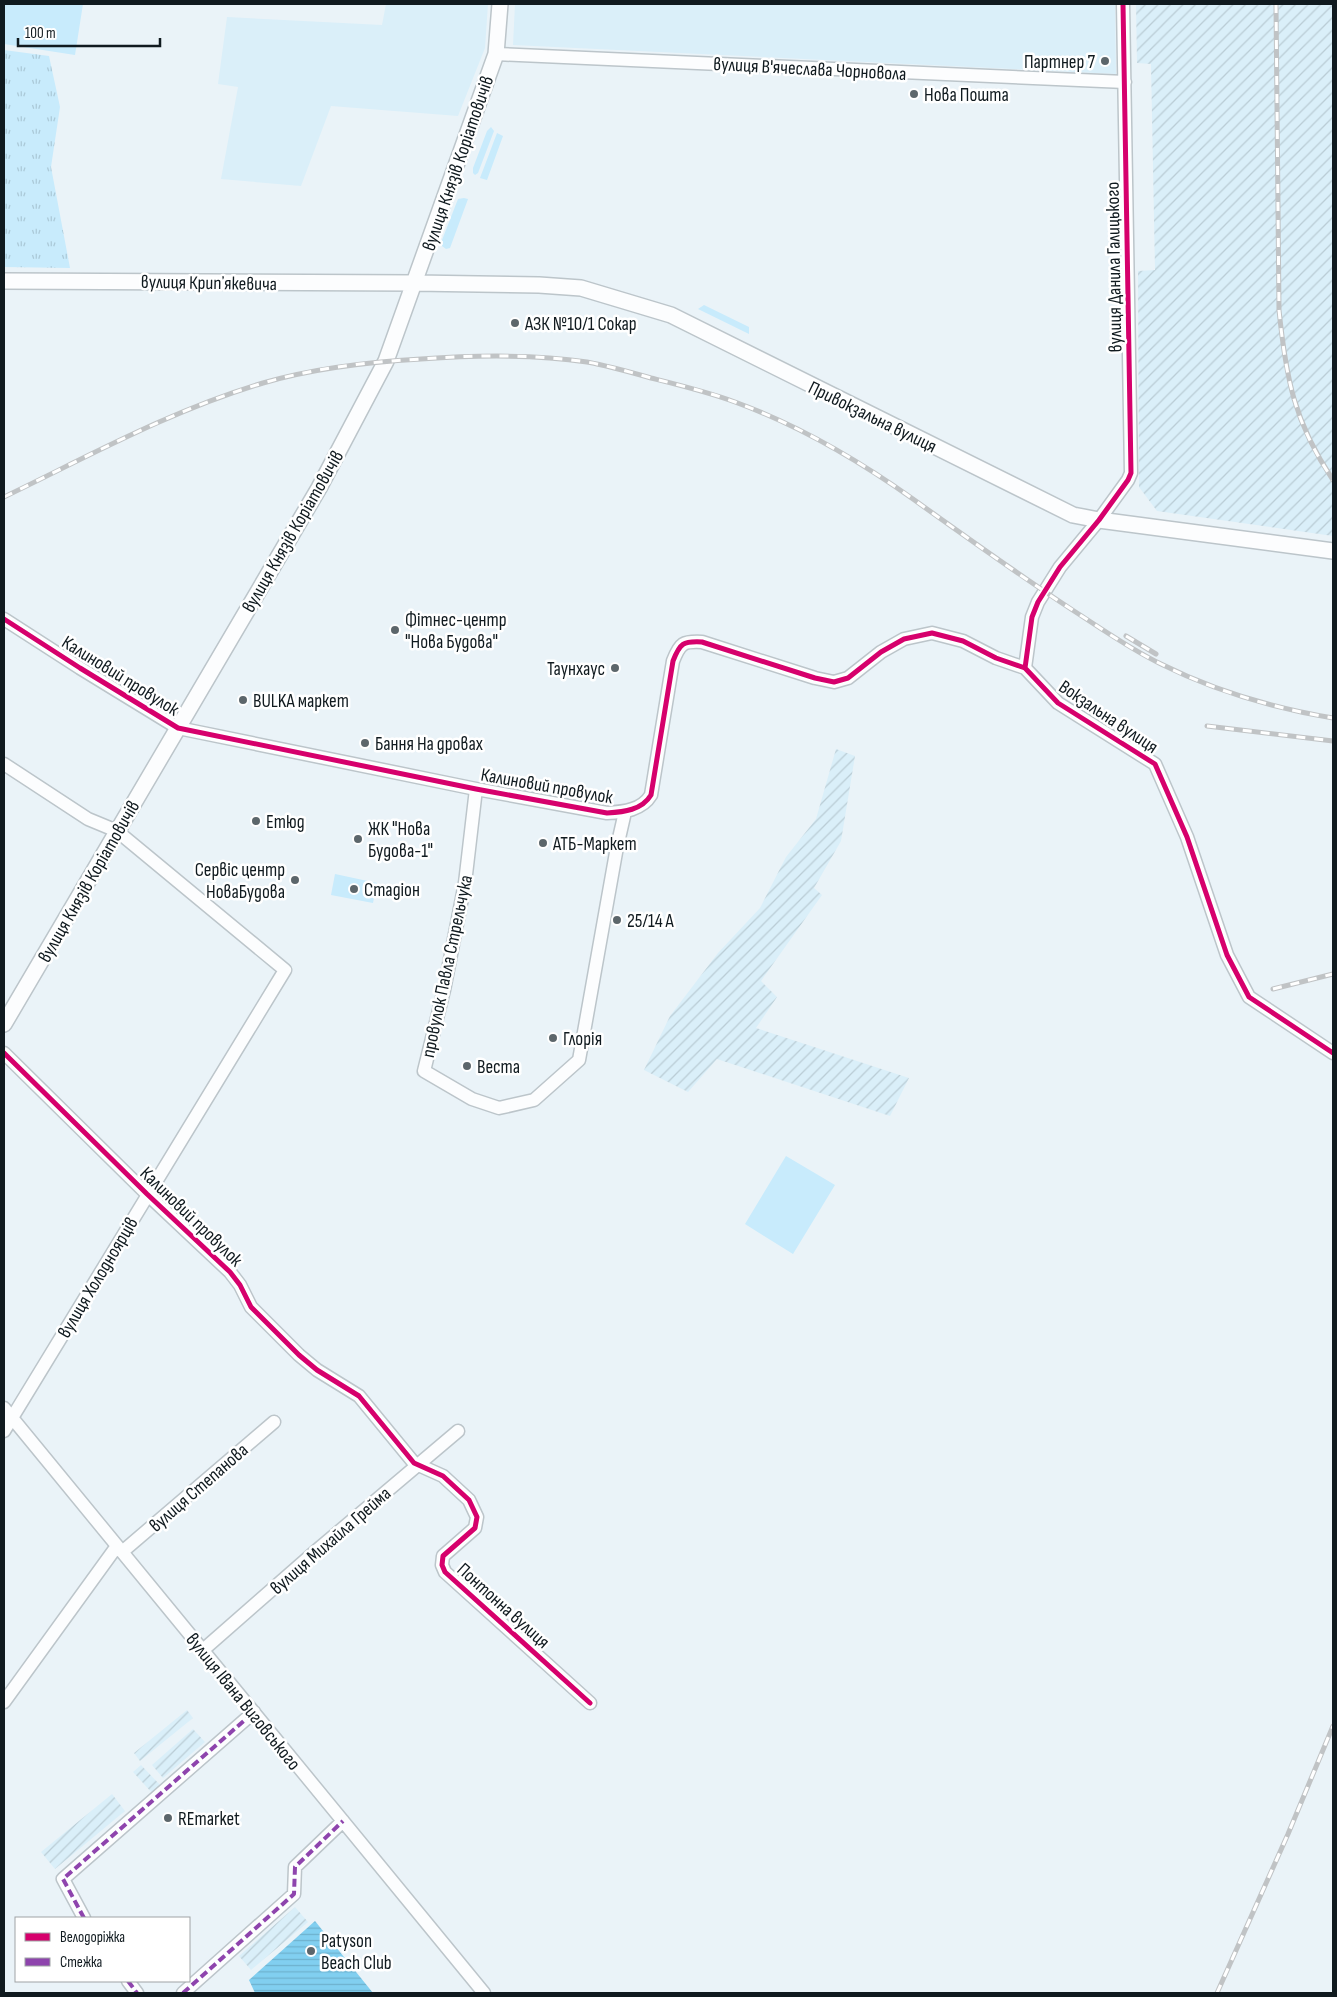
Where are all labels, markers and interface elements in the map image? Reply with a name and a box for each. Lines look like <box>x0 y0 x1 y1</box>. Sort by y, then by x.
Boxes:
scale bar <box>18 15 160 47</box>
text: 100 m <box>25 24 56 43</box>
place label: Партнер 7 <box>1024 51 1095 74</box>
street label: вулиця В'ячеслава Чорновола <box>713 53 907 86</box>
marker: Партнер 7 <box>1099 55 1111 67</box>
street label: вулиця Князів Коріатовичів <box>418 73 499 254</box>
place label: Нова Пошта <box>924 84 1009 107</box>
marker: Нова Пошта <box>908 88 920 100</box>
street label: вулиця Данила Галицького <box>1102 182 1127 352</box>
street label: вулиця Крипʼякевича <box>141 271 277 296</box>
place label: АЗК №10/1 Сокар <box>524 313 637 336</box>
marker: АЗК №10/1 Сокар <box>509 317 521 329</box>
street label: Привокзальна вулиця <box>804 376 940 458</box>
street label: вулиця Князів Коріатовичів <box>238 447 349 617</box>
place label: Фітнес-центр "Нова Будова" <box>405 609 507 654</box>
marker: Фітнес-центр "Нова Будова" <box>389 624 401 636</box>
street label: Калиновий провулок <box>57 631 184 722</box>
place label: Таунхаус <box>547 658 605 681</box>
marker: Таунхаус <box>609 662 621 674</box>
street label: Вокзальна вулиця <box>1054 676 1162 759</box>
place label: BULKA маркет <box>253 690 349 713</box>
marker: BULKA маркет <box>237 694 249 706</box>
place label: Бання На дровах <box>375 733 483 756</box>
marker: Бання На дровах <box>359 737 371 749</box>
street label: Калиновий провулок <box>479 764 615 810</box>
street label: вулиця Князів Коріатовичів <box>34 797 145 967</box>
place label: Етюд <box>266 811 305 834</box>
marker: Етюд <box>250 815 262 827</box>
place label: ЖК "Нова Будова-1" <box>368 818 433 863</box>
marker: ЖК "Нова Будова-1" <box>352 833 364 845</box>
place label: АТБ-Маркет <box>552 833 637 856</box>
marker: АТБ-Маркет <box>537 837 549 849</box>
place label: Сервіс центр НоваБудова <box>195 859 285 904</box>
street label: провулок Павла Стрельчука <box>417 873 478 1060</box>
marker: Сервіс центр НоваБудова <box>289 874 301 886</box>
place label: Стадіон <box>364 879 420 902</box>
marker: Стадіон <box>348 883 360 895</box>
place label: 25/14 А <box>627 910 675 933</box>
marker: 25/14 А <box>611 914 623 926</box>
place label: Глорія <box>563 1028 602 1051</box>
marker: Глорія <box>547 1032 559 1044</box>
place label: Веста <box>477 1056 520 1079</box>
marker: Веста <box>461 1060 473 1072</box>
street label: Калиновий провулок <box>135 1162 248 1272</box>
street label: вулиця Холодноярців <box>53 1213 143 1342</box>
street label: вулиця Степанова <box>145 1439 253 1537</box>
street label: вулиця Михайла Грейма <box>266 1482 396 1600</box>
street label: Понтонна вулиця <box>452 1558 554 1654</box>
street label: вулиця Івана Виговського <box>181 1629 305 1775</box>
place label: REmarket <box>178 1808 240 1831</box>
marker: REmarket <box>162 1812 174 1824</box>
legend <box>15 1917 190 1982</box>
text: Велодоріжка <box>60 1928 125 1947</box>
place label: Patyson Beach Club <box>321 1930 392 1975</box>
marker: Patyson Beach Club <box>305 1945 317 1957</box>
text: Стежка <box>60 1953 103 1972</box>

